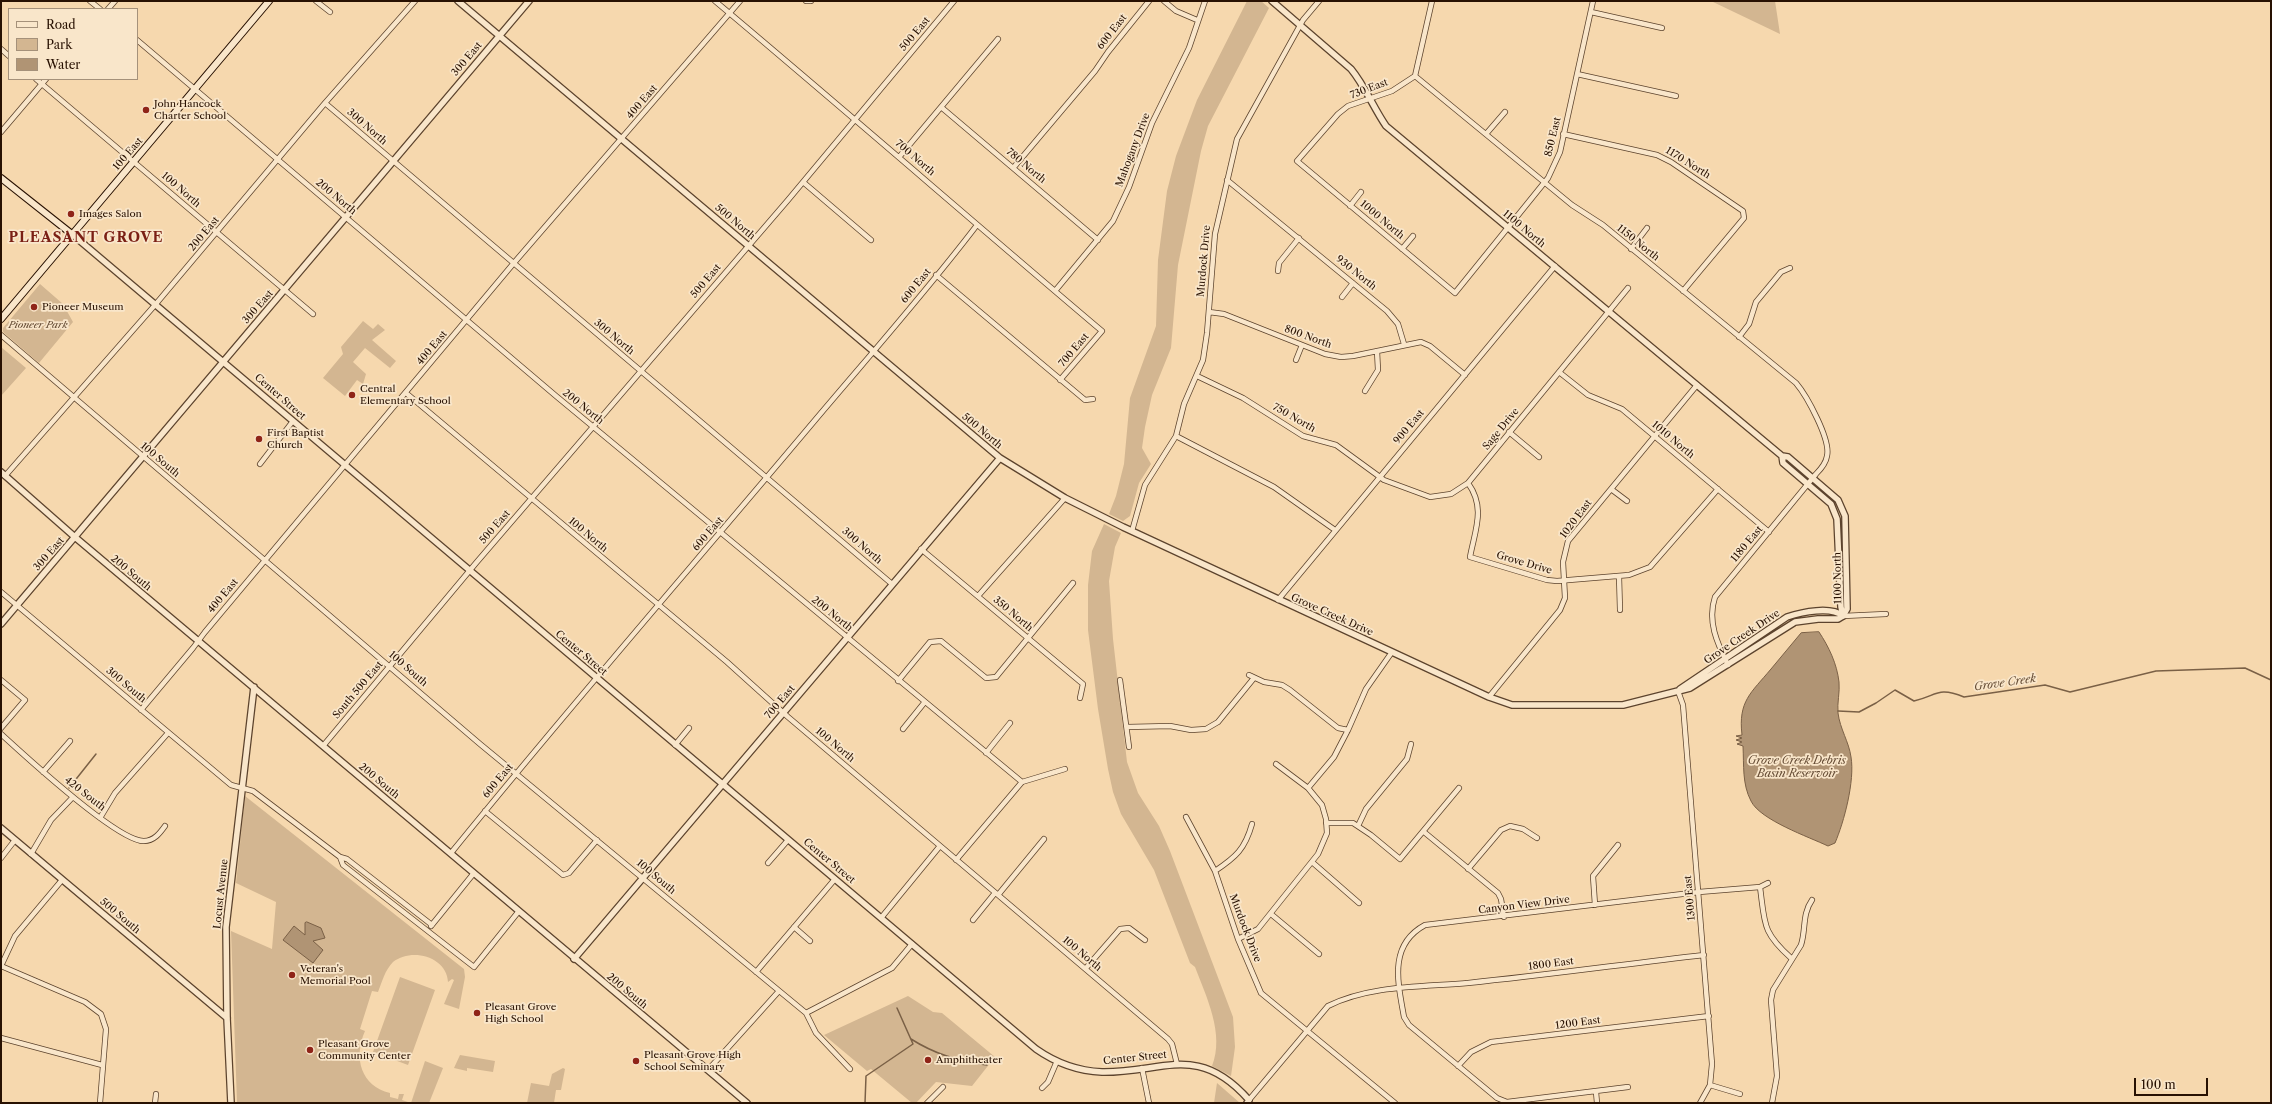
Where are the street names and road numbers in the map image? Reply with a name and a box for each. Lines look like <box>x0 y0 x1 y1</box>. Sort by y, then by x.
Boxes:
street label: 600 East <box>1095 12 1129 52</box>
street label: 500 East <box>897 15 933 53</box>
street label: 300 East <box>449 39 485 79</box>
street label: 730 East <box>1348 76 1390 102</box>
street label: 400 East <box>624 83 660 121</box>
street label: 300 North <box>345 106 389 148</box>
street label: Mahogany Drive <box>1113 111 1153 189</box>
street label: 850 East <box>1542 116 1564 158</box>
street label: 100 East <box>110 135 146 173</box>
street label: 700 North <box>893 138 937 178</box>
street label: 1170 North <box>1663 145 1713 181</box>
street label: 780 North <box>1004 146 1048 186</box>
street label: 100 North <box>159 170 203 210</box>
street label: 200 North <box>313 177 359 217</box>
street label: 1000 North <box>1357 198 1407 242</box>
street label: 500 North <box>712 202 758 242</box>
street label: 1100 North <box>1500 208 1548 250</box>
street label: 200 East <box>186 214 222 254</box>
street label: 1150 North <box>1614 222 1662 264</box>
street label: Murdock Drive <box>1195 225 1213 297</box>
street label: 930 North <box>1333 253 1379 293</box>
street label: 500 East <box>688 262 724 300</box>
street label: 600 East <box>898 266 934 306</box>
street label: 300 East <box>240 288 276 326</box>
street label: 300 North <box>591 317 637 357</box>
street label: 800 North <box>1283 323 1333 351</box>
street label: 400 East <box>414 328 450 368</box>
street label: 700 East <box>1056 331 1092 369</box>
street label: Center Street <box>252 372 308 422</box>
street label: 200 North <box>560 387 606 427</box>
street label: 750 North <box>1270 401 1318 435</box>
street label: Sage Drive <box>1480 406 1522 452</box>
street label: 900 East <box>1391 407 1427 447</box>
street label: 500 North <box>959 411 1005 451</box>
street label: 1010 North <box>1649 419 1697 461</box>
street label: 100 South <box>138 440 182 480</box>
street label: 1020 East <box>1558 497 1594 541</box>
street label: 500 East <box>477 508 513 546</box>
street label: 100 North <box>566 515 610 555</box>
street label: 600 East <box>690 515 726 553</box>
street label: 1180 East <box>1728 524 1766 564</box>
street label: 300 North <box>840 525 884 567</box>
street label: 300 East <box>31 535 67 573</box>
street label: Grove Drive <box>1495 549 1553 577</box>
street label: 1100 North <box>1832 552 1844 604</box>
street label: 200 South <box>108 553 154 593</box>
street label: 400 East <box>205 576 241 616</box>
street label: Grove Creek Drive <box>1289 591 1375 639</box>
street label: 200 North <box>809 594 855 634</box>
street label: 350 North <box>991 594 1035 634</box>
street label: Grove Creek Drive <box>1702 607 1782 667</box>
street label: Center Street <box>553 628 609 678</box>
street label: 100 South <box>386 649 430 689</box>
street label: South 500 East <box>330 659 386 721</box>
street label: 300 South <box>103 665 149 705</box>
street label: 700 East <box>762 683 798 721</box>
street label: 100 North <box>813 725 857 765</box>
street label: 200 South <box>356 761 402 801</box>
street label: 600 East <box>480 761 516 801</box>
street label: 420 South <box>62 774 108 814</box>
street label: Center Street <box>801 836 857 886</box>
street label: 100 South <box>634 857 678 897</box>
street label: Locust Avenue <box>211 858 231 930</box>
street label: 1300 East <box>1682 875 1698 921</box>
street label: Murdock Drive <box>1226 892 1264 964</box>
street label: Canyon View Drive <box>1478 893 1570 917</box>
street label: 500 South <box>97 896 143 936</box>
street label: 100 North <box>1060 934 1104 974</box>
street label: 1800 East <box>1528 955 1574 973</box>
street label: 200 South <box>604 971 650 1011</box>
street label: 1200 East <box>1555 1014 1601 1032</box>
street label: Center Street <box>1103 1049 1167 1067</box>

